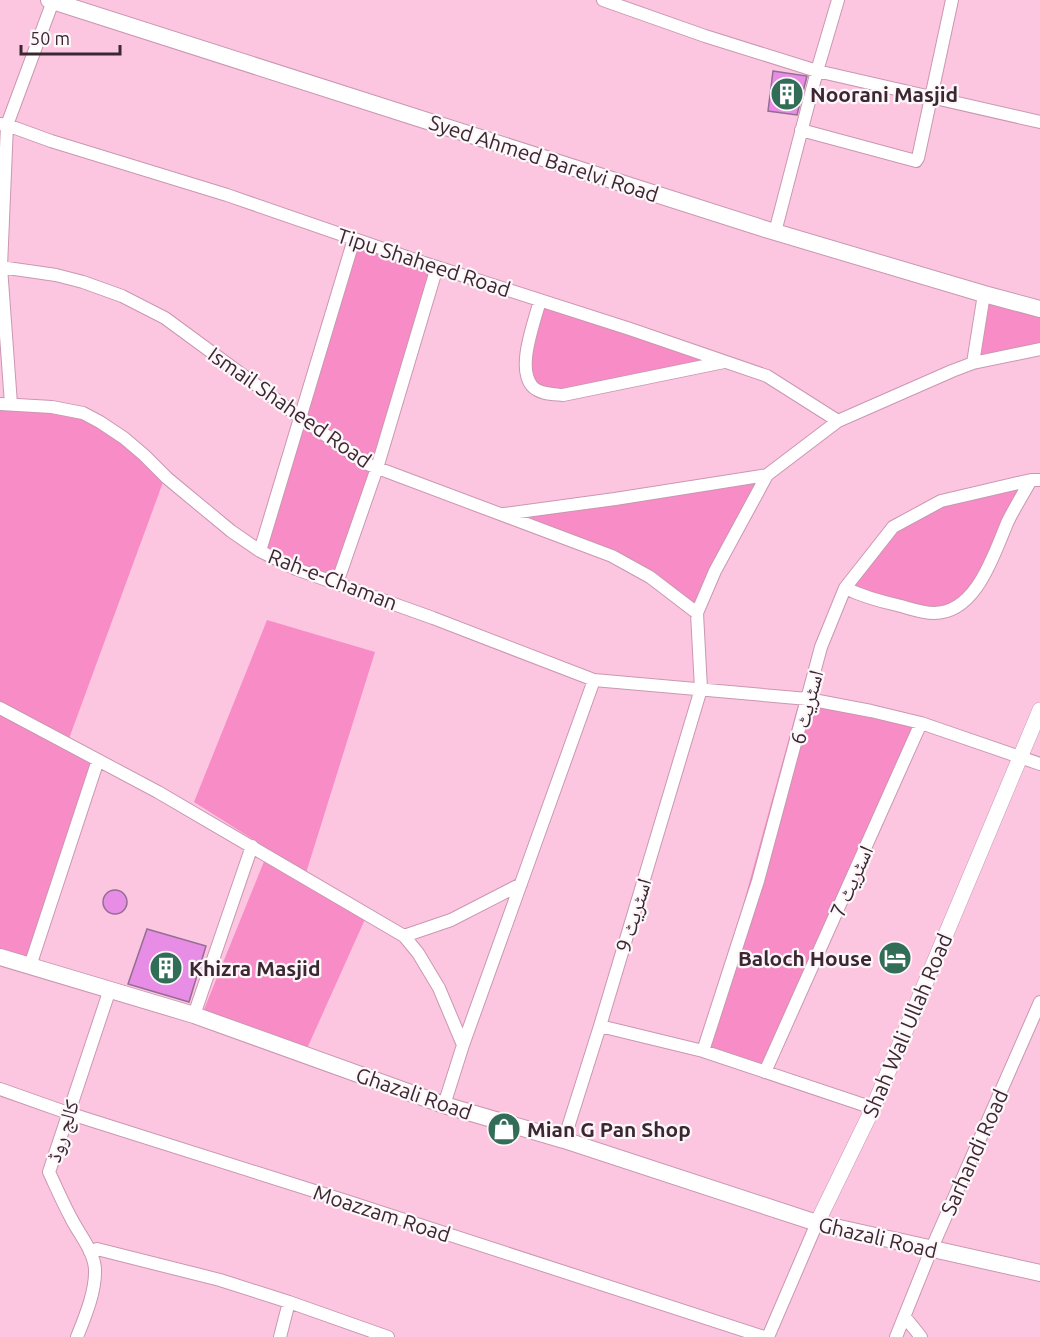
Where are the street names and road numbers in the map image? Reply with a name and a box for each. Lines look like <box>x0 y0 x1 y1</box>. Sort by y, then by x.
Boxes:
street label: Syed Ahmed Barelvi Road <box>426 110 662 206</box>
street label: Tipu Shaheed Road <box>334 223 514 301</box>
street label: Ismail Shaheed Road <box>204 342 376 472</box>
street label: Rah-e-Chaman <box>265 543 401 615</box>
street label: اسٹریٹ 6 <box>785 667 828 747</box>
street label: اسٹریٹ 7 <box>825 841 878 921</box>
street label: اسٹریٹ 9 <box>610 875 656 955</box>
street label: Shah Wali Ullah Road <box>857 930 957 1120</box>
street label: Ghazali Road <box>353 1062 475 1124</box>
street label: Sarhandi Road <box>936 1085 1012 1219</box>
street label: کالج روڈ <box>41 1097 85 1166</box>
street label: Moazzam Road <box>310 1180 454 1246</box>
street label: Ghazali Road <box>816 1212 940 1262</box>

